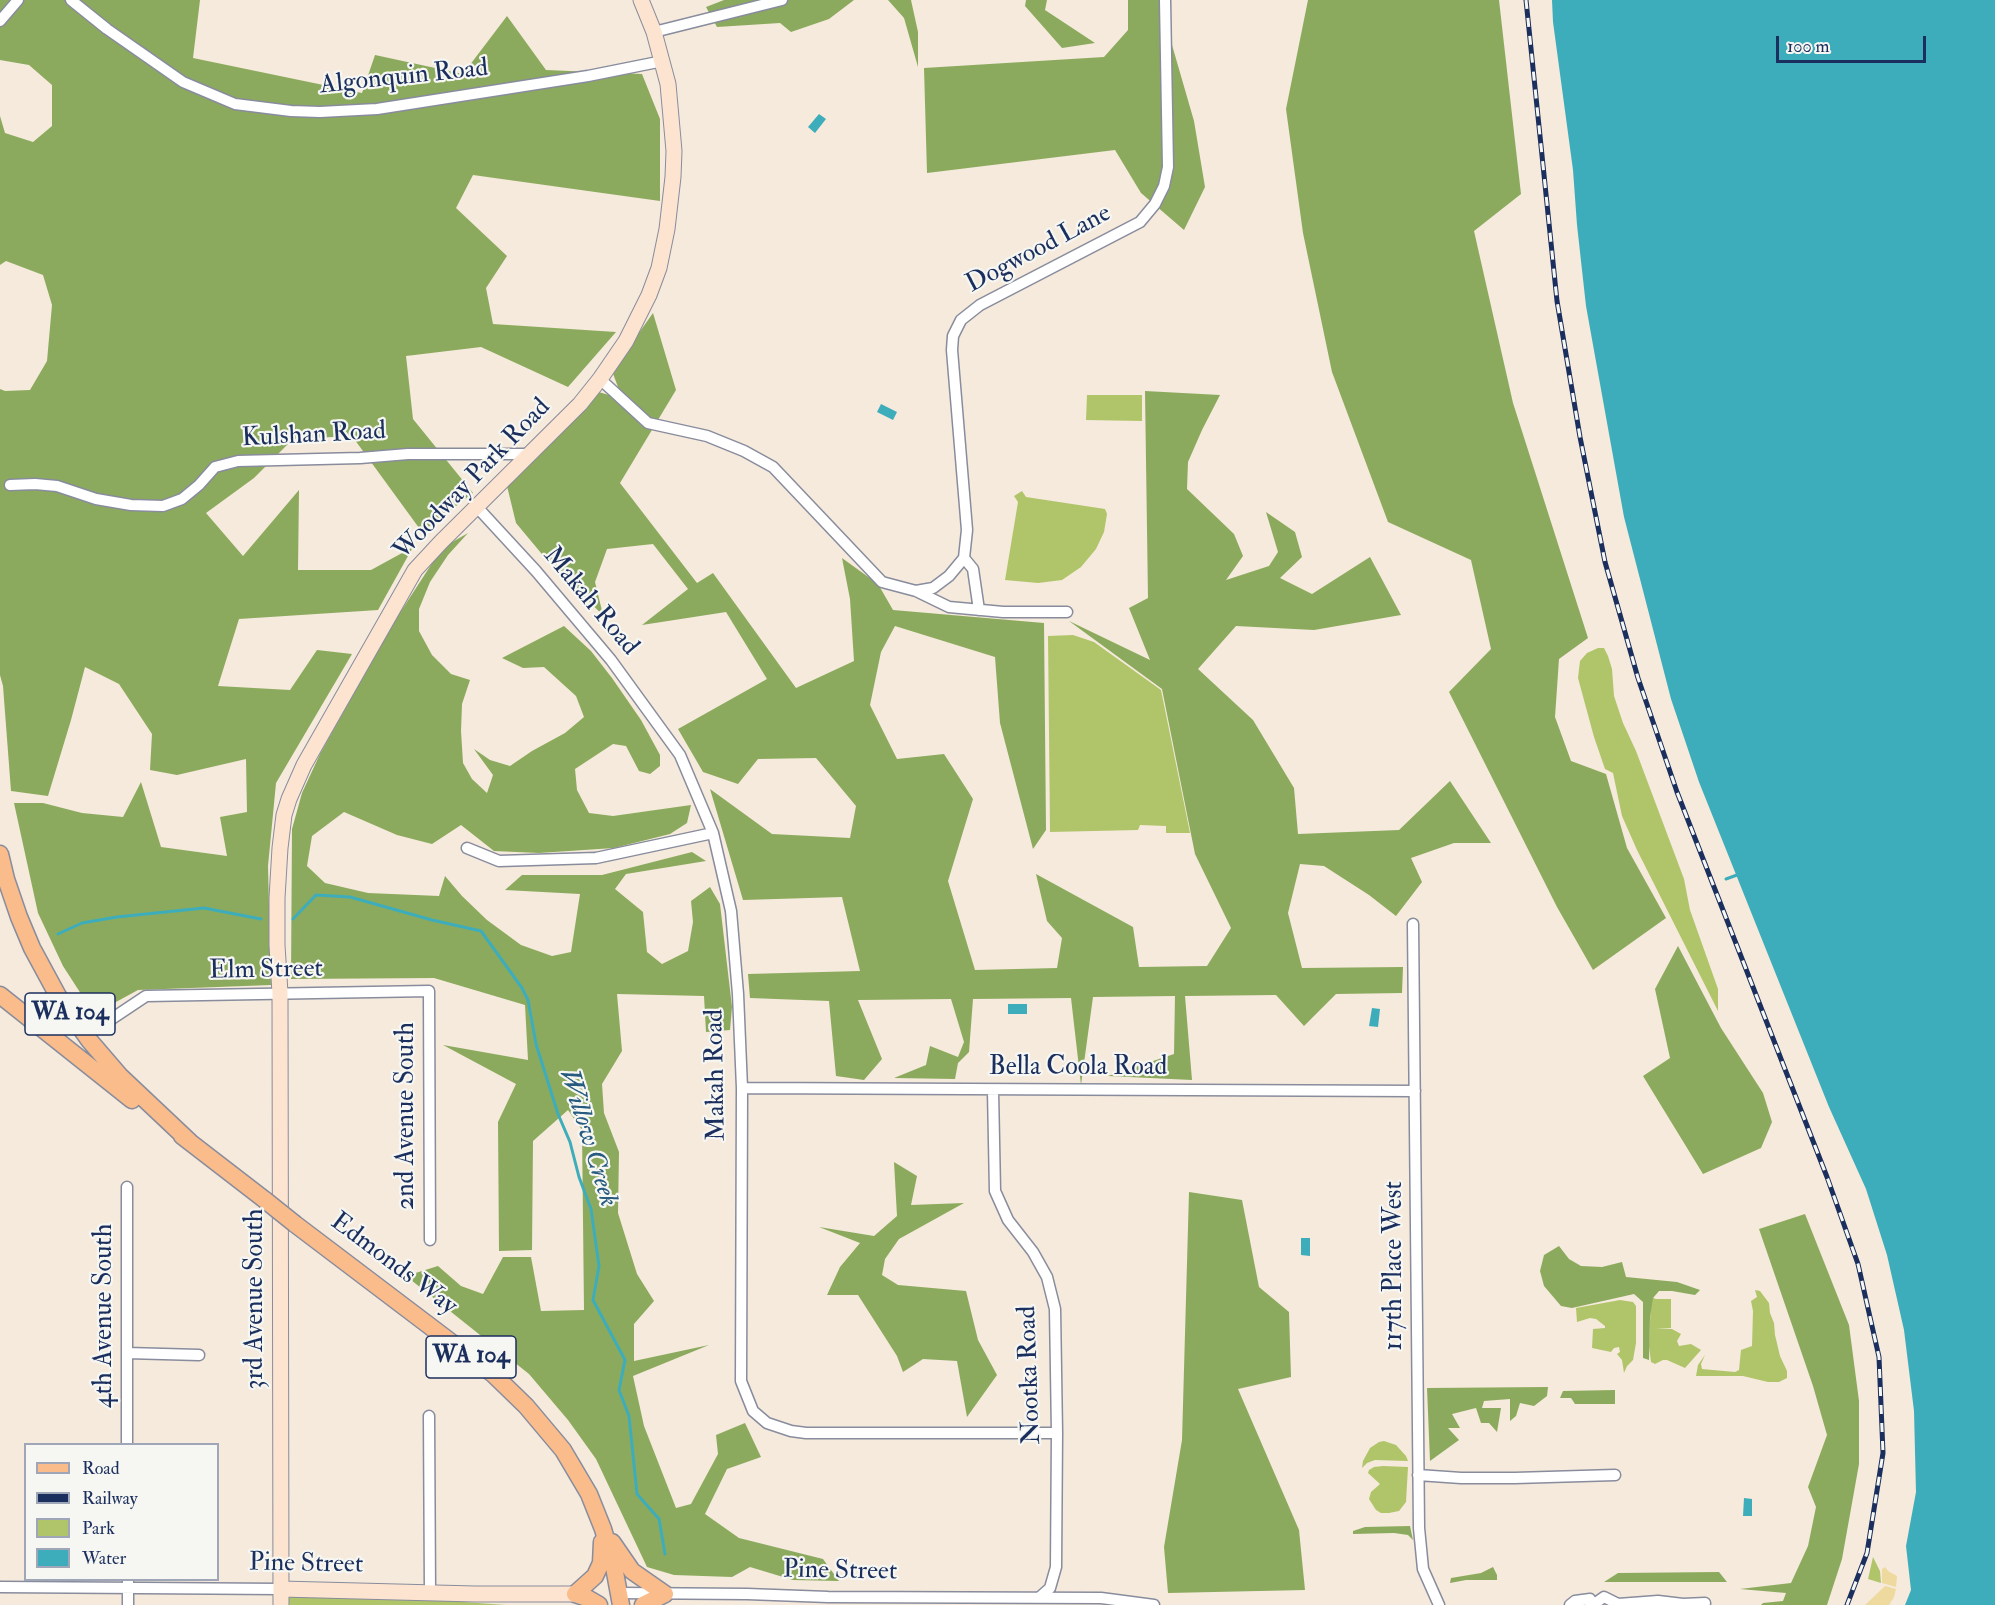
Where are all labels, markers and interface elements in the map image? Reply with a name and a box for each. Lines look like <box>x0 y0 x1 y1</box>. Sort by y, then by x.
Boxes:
scale bar <box>1779 24 1929 62</box>
text: 100 m <box>1787 35 1830 58</box>
street label: Algonquin Road <box>318 54 490 102</box>
street label: Dogwood Lane <box>961 199 1117 301</box>
street label: Woodway Park Road <box>388 393 558 567</box>
street label: Kulshan Road <box>241 417 387 455</box>
street label: Makah Road <box>536 541 644 663</box>
street label: Elm Street <box>209 954 323 988</box>
road number: WA 104 <box>25 993 115 1035</box>
street label: Makah Road <box>700 1009 734 1141</box>
street label: 2nd Avenue South <box>391 1022 423 1210</box>
street label: Bella Coola Road <box>989 1052 1167 1084</box>
water label: Willow Creek <box>551 1065 623 1211</box>
street label: 117th Place West <box>1379 1181 1411 1351</box>
street label: Edmonds Way <box>323 1207 463 1323</box>
street label: 3rd Avenue South <box>240 1209 272 1389</box>
street label: 4th Avenue South <box>89 1224 121 1408</box>
street label: Nootka Road <box>1013 1305 1049 1445</box>
road number: WA 104 <box>426 1336 516 1378</box>
legend <box>24 1443 219 1581</box>
text: Road <box>82 1457 120 1480</box>
text: Railway <box>82 1487 138 1510</box>
text: Park <box>82 1517 115 1540</box>
text: Water <box>82 1547 126 1570</box>
street label: Pine Street <box>249 1548 363 1582</box>
street label: Pine Street <box>783 1555 897 1589</box>

